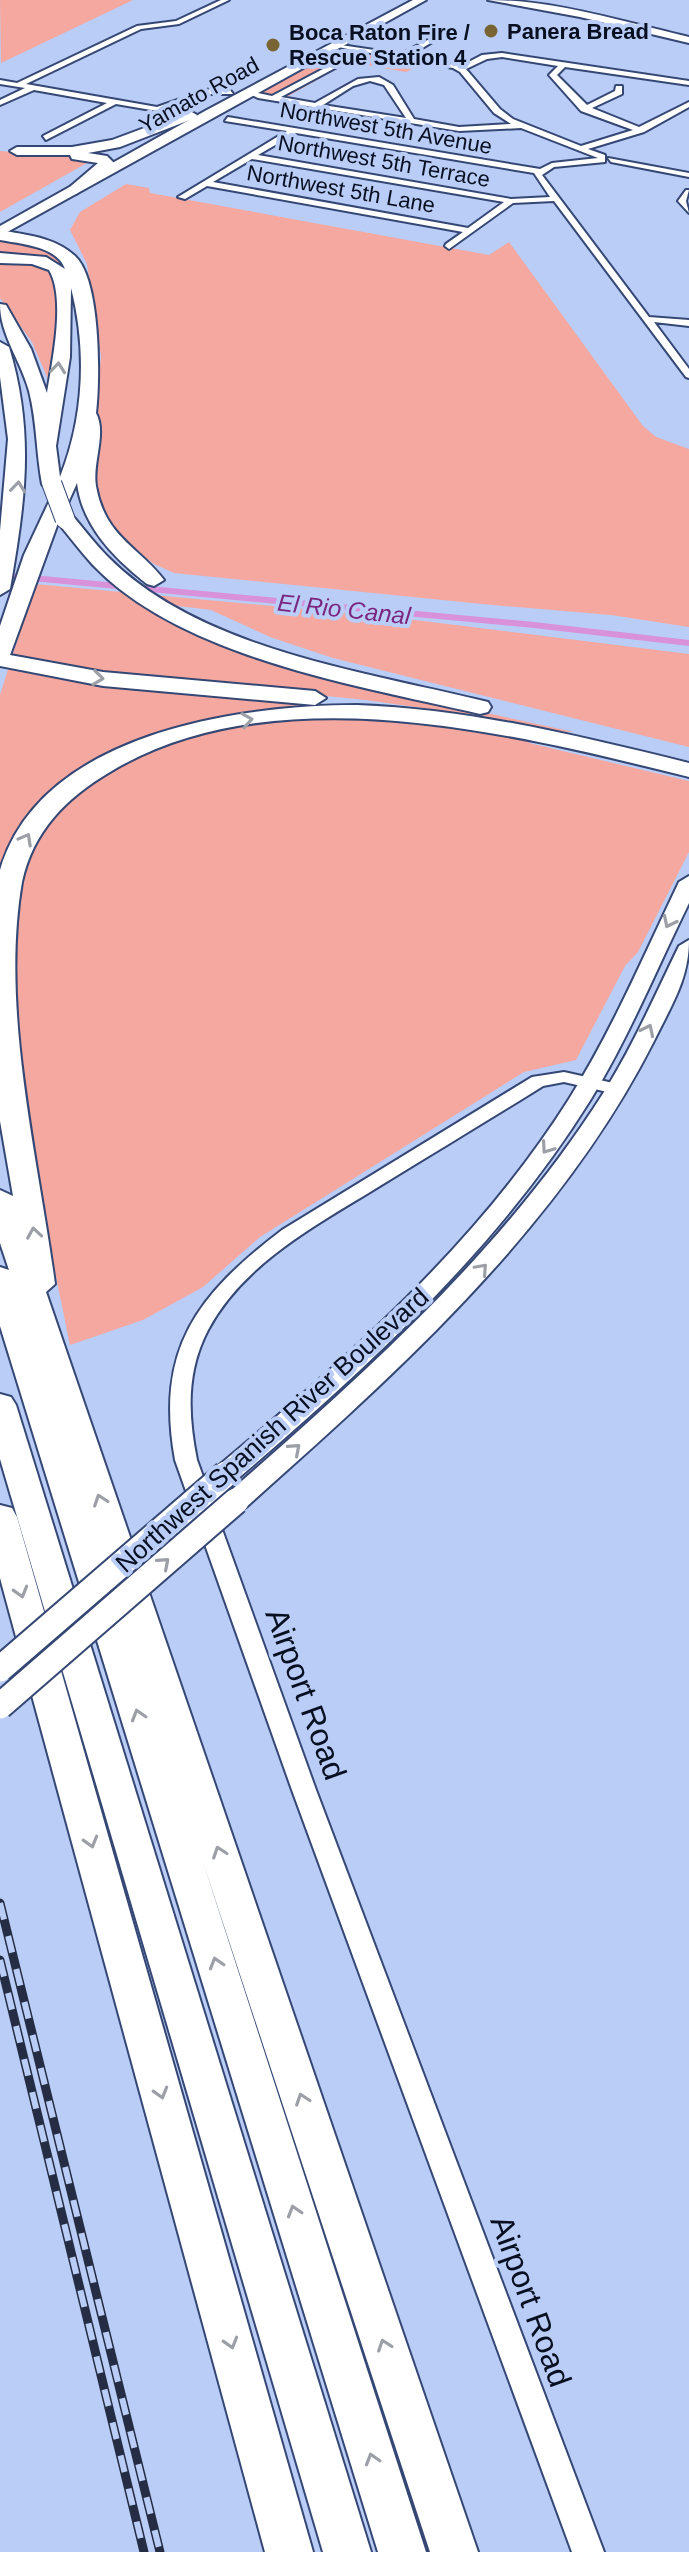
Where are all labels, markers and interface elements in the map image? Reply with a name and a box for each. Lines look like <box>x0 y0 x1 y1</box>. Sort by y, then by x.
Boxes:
place label: Panera Bread <box>507 19 649 44</box>
place label: Boca Raton Fire / Rescue Station 4 <box>289 20 470 70</box>
marker: Panera Bread <box>482 22 500 40</box>
marker: Boca Raton Fire / Rescue Station 4 <box>264 36 282 54</box>
street label: Yamato Road <box>135 52 263 138</box>
street label: Northwest 5th Avenue <box>278 97 494 159</box>
street label: Northwest 5th Terrace <box>276 130 492 192</box>
street label: Northwest 5th Lane <box>245 160 437 218</box>
one-way arrow <box>50 361 67 374</box>
one-way arrow <box>9 480 26 493</box>
water label: El Rio Canal <box>276 589 412 629</box>
one-way arrow <box>92 670 105 687</box>
one-way arrow <box>240 712 254 729</box>
one-way arrow <box>16 833 31 848</box>
one-way arrow <box>663 914 679 929</box>
one-way arrow <box>638 1024 654 1038</box>
one-way arrow <box>542 1140 557 1154</box>
one-way arrow <box>26 1226 43 1240</box>
one-way arrow <box>472 1264 487 1278</box>
street label: Northwest Spanish River Boulevard <box>109 1282 435 1578</box>
one-way arrow <box>285 1445 300 1459</box>
one-way arrow <box>94 1493 110 1507</box>
one-way arrow <box>155 1558 170 1573</box>
one-way arrow <box>12 1584 28 1598</box>
street label: Airport Road <box>258 1603 354 1785</box>
one-way arrow <box>131 1709 147 1723</box>
one-way arrow <box>82 1835 98 1849</box>
one-way arrow <box>212 1846 228 1860</box>
one-way arrow <box>209 1957 225 1971</box>
one-way arrow <box>152 2085 168 2099</box>
one-way arrow <box>295 2093 311 2107</box>
one-way arrow <box>288 2205 304 2219</box>
street label: Airport Road <box>483 2210 579 2392</box>
one-way arrow <box>222 2336 238 2350</box>
one-way arrow <box>378 2339 394 2353</box>
one-way arrow <box>366 2453 382 2467</box>

